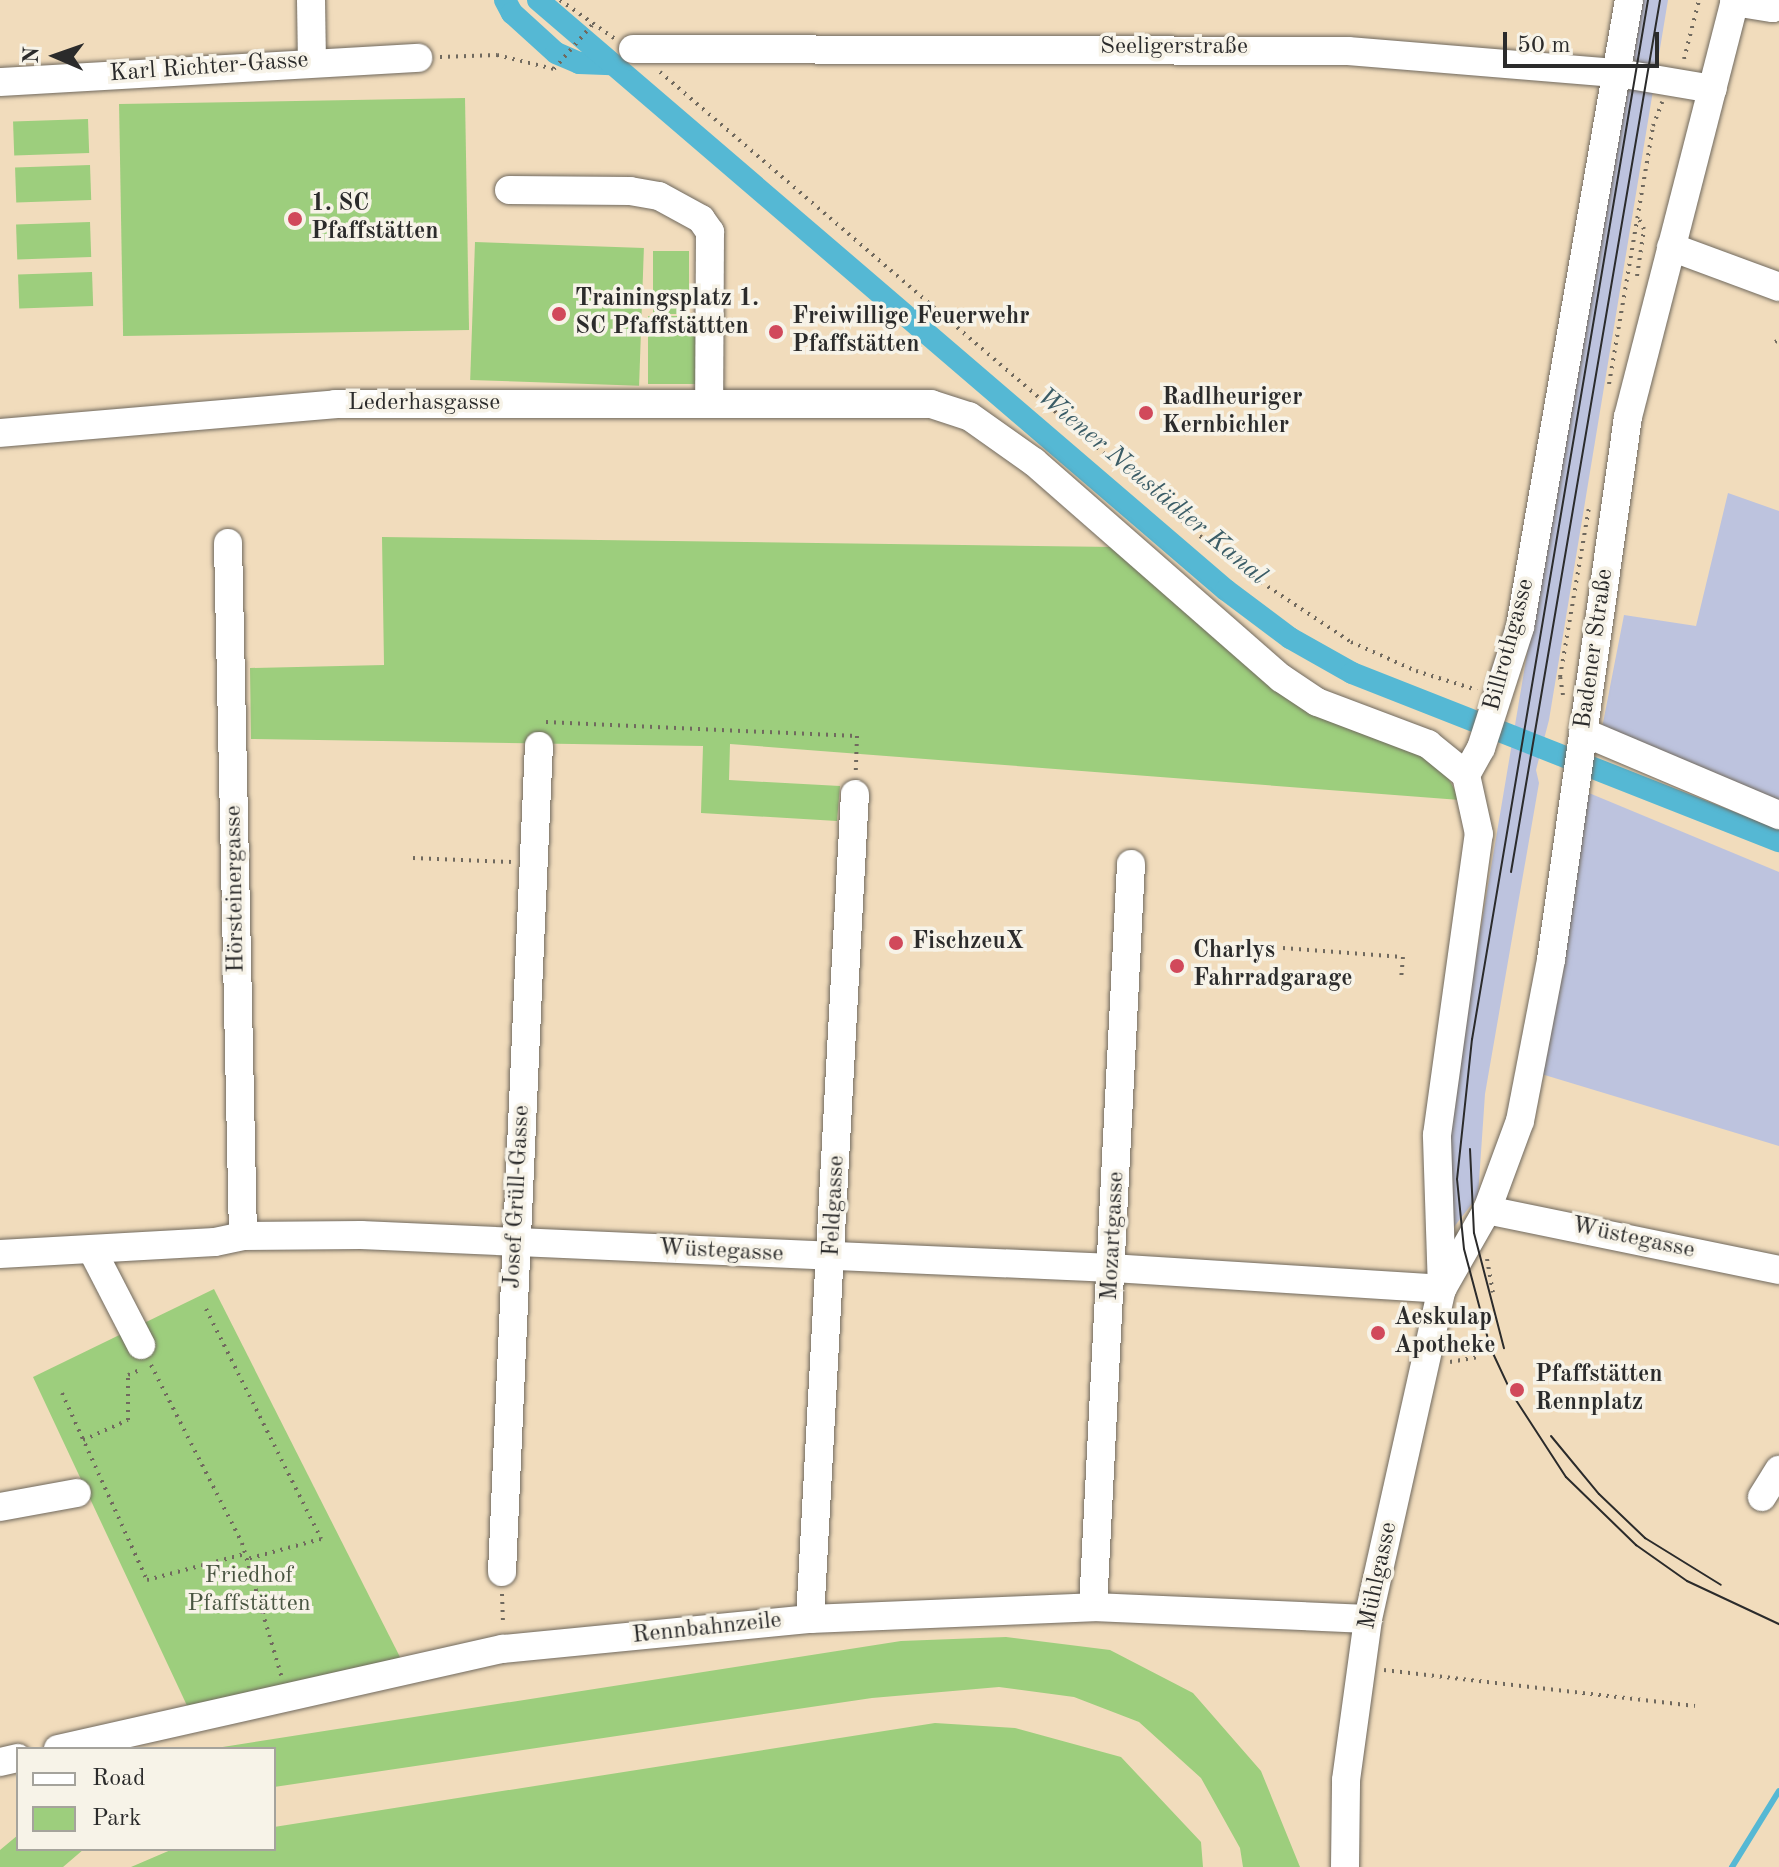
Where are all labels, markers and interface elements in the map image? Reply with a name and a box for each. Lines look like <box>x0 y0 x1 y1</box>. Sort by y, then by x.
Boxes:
north arrow <box>16 16 96 96</box>
scale bar <box>1507 16 1663 66</box>
street label: Seeligerstraße <box>1100 34 1248 62</box>
text: 50 m <box>1517 34 1571 58</box>
text: N <box>21 46 43 64</box>
street label: Karl Richter-Gasse <box>109 47 309 89</box>
place label: 1. SC Pfaffstätten <box>311 191 439 247</box>
marker: 1. SC Pfaffstätten <box>286 210 304 228</box>
place label: Trainingsplatz 1. SC Pfaffstättten <box>575 286 759 342</box>
place label: Freiwillige Feuerwehr Pfaffstätten <box>792 304 1030 360</box>
marker: Trainingsplatz 1. SC Pfaffstättten <box>550 305 568 323</box>
marker: Freiwillige Feuerwehr Pfaffstätten <box>767 323 785 341</box>
water label: Wiener Neustädter Kanal <box>1030 382 1272 592</box>
place label: Radlheuriger Kernbichler <box>1162 385 1303 441</box>
street label: Lederhasgasse <box>348 390 500 418</box>
marker: Radlheuriger Kernbichler <box>1137 404 1155 422</box>
street label: Badener Straße <box>1570 567 1620 731</box>
street label: Billrothgasse <box>1479 576 1541 714</box>
street label: Hörsteinergasse <box>220 805 252 973</box>
place label: FischzeuX <box>912 929 1024 957</box>
marker: FischzeuX <box>887 934 905 952</box>
place label: Charlys Fahrradgarage <box>1193 938 1353 994</box>
marker: Charlys Fahrradgarage <box>1168 957 1186 975</box>
street label: Josef Grüll-Gasse <box>499 1105 537 1289</box>
street label: Feldgasse <box>818 1155 852 1257</box>
street label: Mozartgasse <box>1096 1171 1132 1301</box>
street label: Wüstegasse <box>1569 1212 1697 1266</box>
street label: Wüstegasse <box>658 1234 784 1270</box>
place label: Aeskulap Apotheke <box>1394 1305 1496 1361</box>
marker: Aeskulap Apotheke <box>1369 1324 1387 1342</box>
place label: Pfaffstätten Rennplatz <box>1535 1362 1663 1418</box>
marker: Pfaffstätten Rennplatz <box>1506 1379 1528 1401</box>
street label: Mühlgasse <box>1354 1520 1404 1632</box>
park label: Friedhof Pfaffstätten <box>187 1563 311 1619</box>
street label: Rennbahnzeile <box>631 1607 783 1651</box>
legend <box>16 1747 276 1851</box>
text: Road <box>92 1767 145 1791</box>
text: Park <box>92 1807 141 1831</box>

